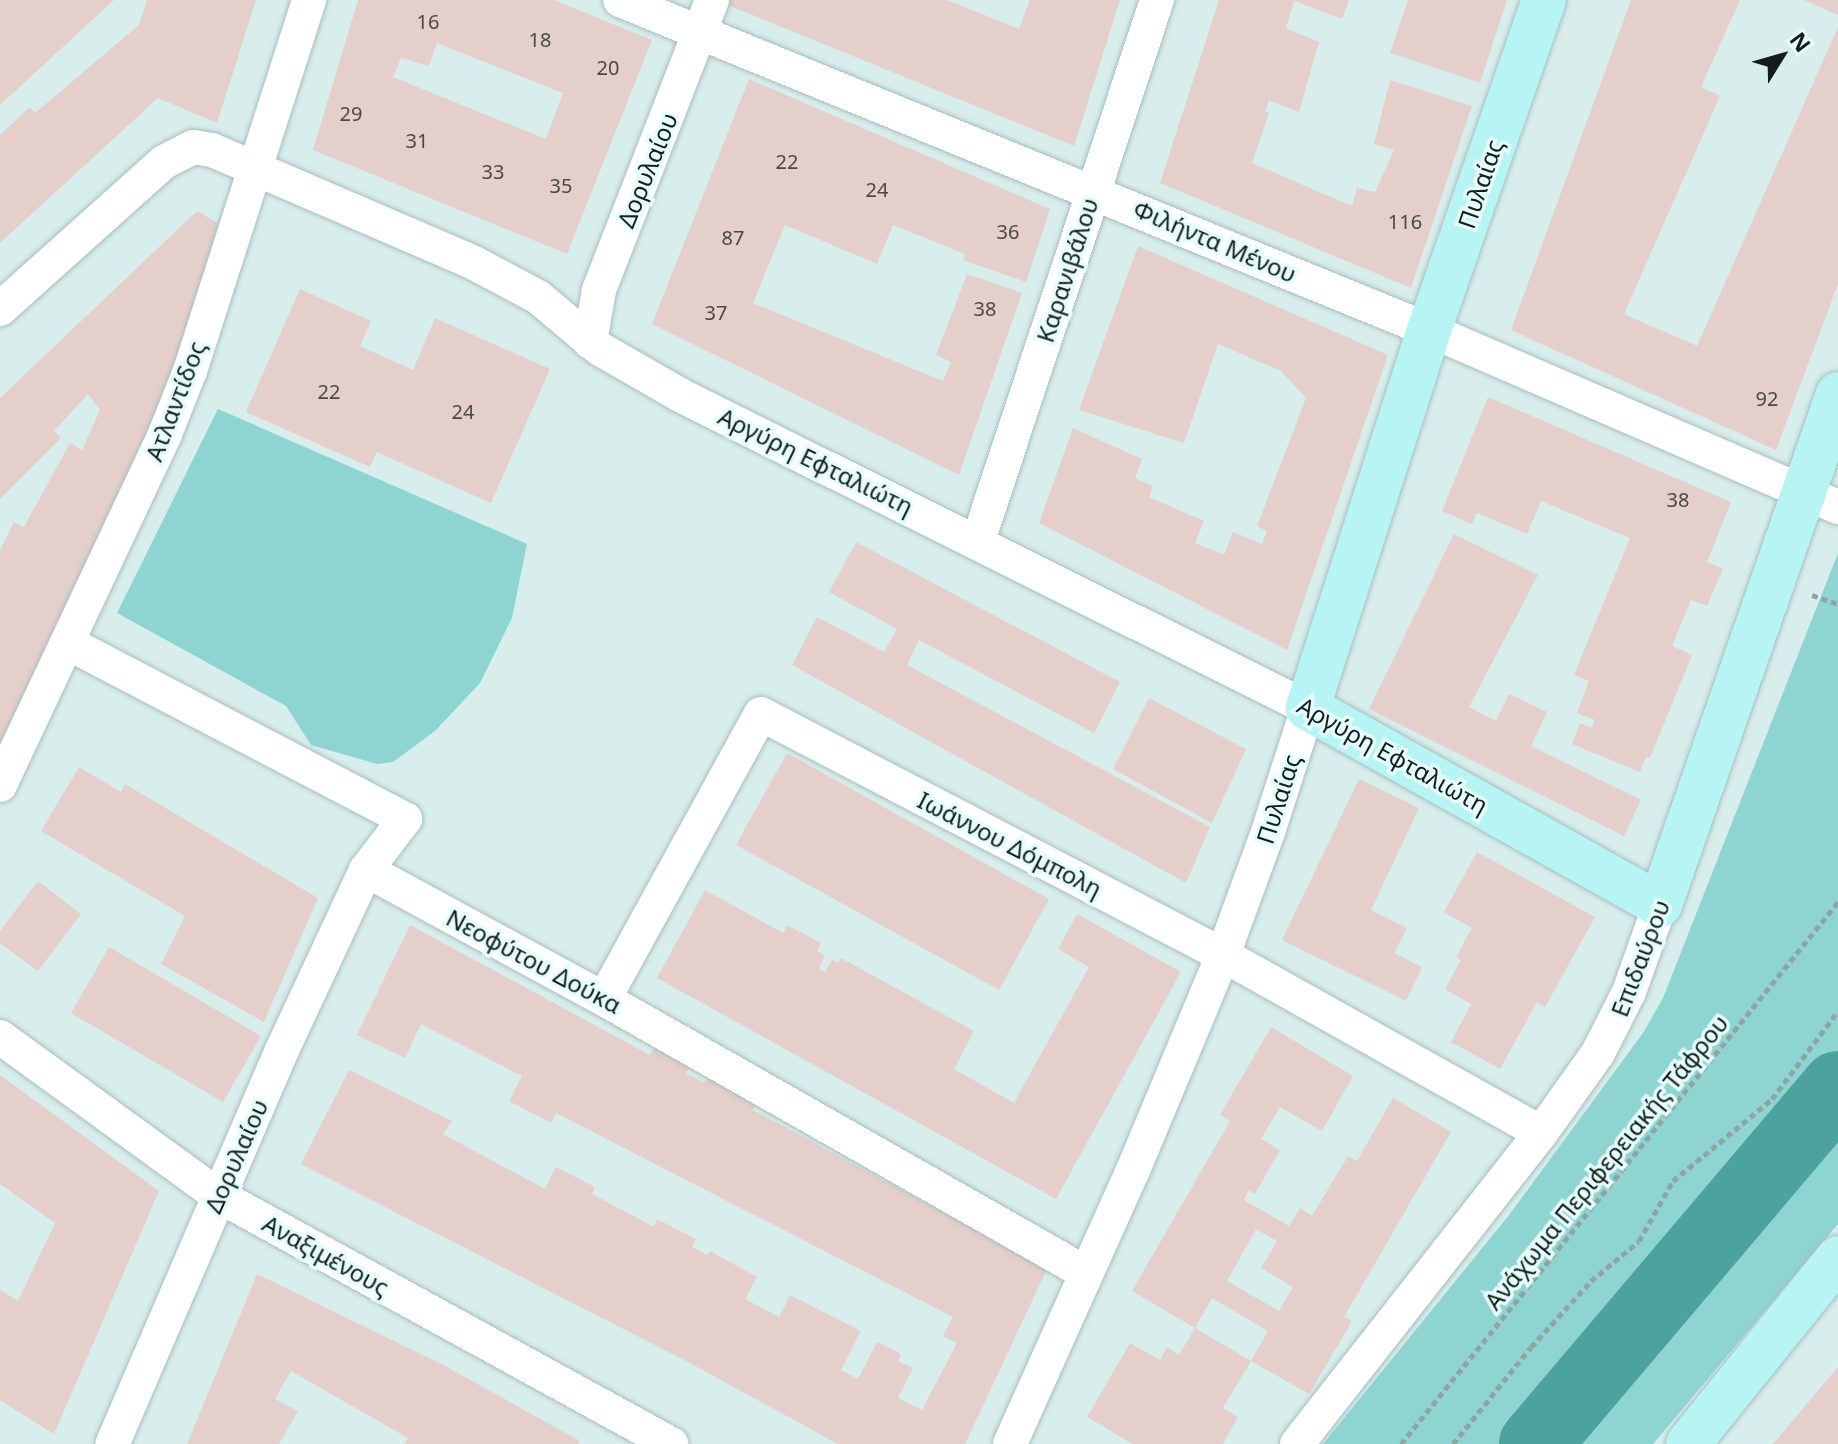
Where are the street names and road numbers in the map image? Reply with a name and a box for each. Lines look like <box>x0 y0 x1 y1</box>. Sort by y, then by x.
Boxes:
street label: Δορυλαίου <box>611 108 683 232</box>
street label: Πυλαίας <box>1451 136 1509 232</box>
street label: Καρανιβάλου <box>1030 194 1104 346</box>
street label: Φιλήντα Μένου <box>1129 194 1301 288</box>
street label: Ατλαντίδος <box>139 337 211 465</box>
street label: Αργύρη Εφταλιώτη <box>714 401 918 521</box>
street label: Αργύρη Εφταλιώτη <box>1293 691 1493 819</box>
street label: Πυλαίας <box>1250 751 1306 847</box>
street label: Ιωάννου Δόμπολη <box>913 785 1107 903</box>
street label: Επιδαύρου <box>1605 895 1675 1021</box>
street label: Νεοφύτου Δούκα <box>442 903 626 1019</box>
street label: Ανάχωμα Περιφερειακής Τάφρου <box>1478 1009 1734 1315</box>
street label: Δορυλαίου <box>198 1095 274 1217</box>
street label: Αναξιμένους <box>258 1208 394 1302</box>

